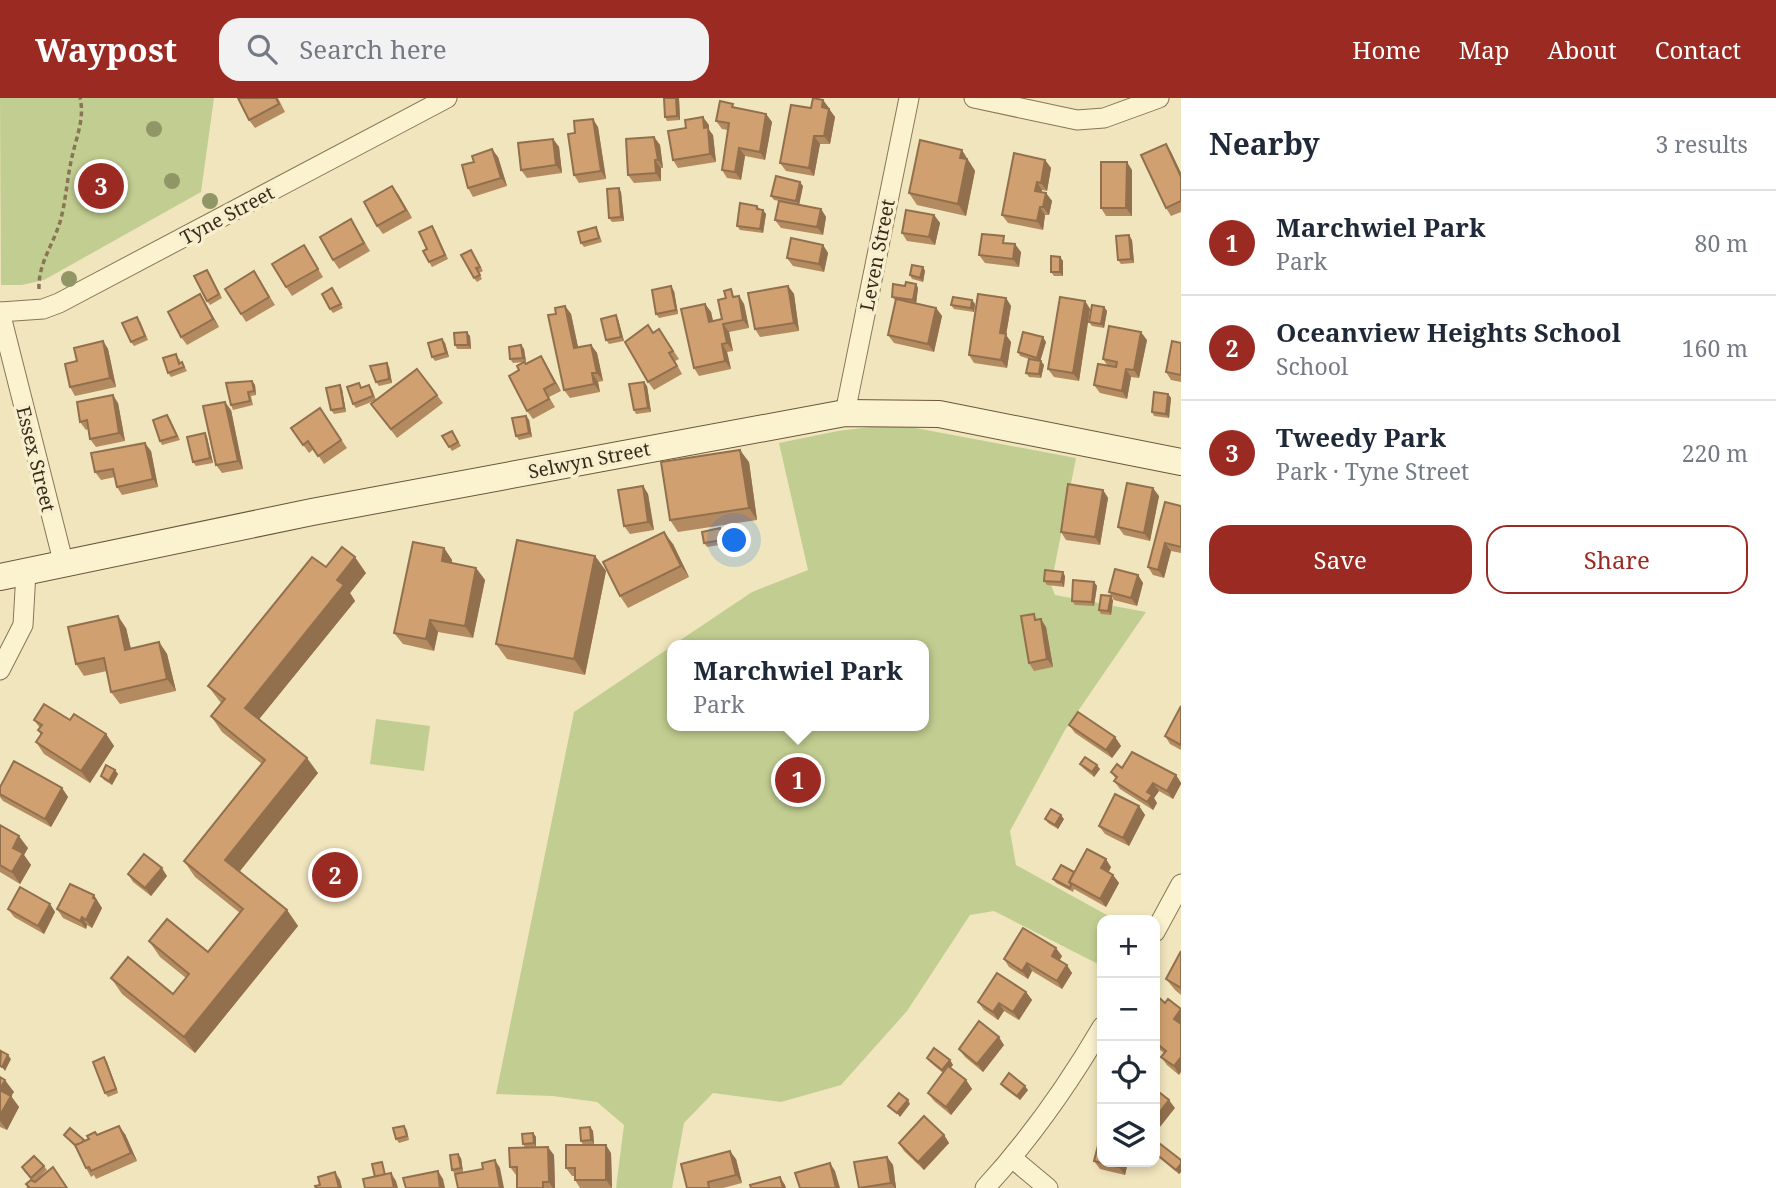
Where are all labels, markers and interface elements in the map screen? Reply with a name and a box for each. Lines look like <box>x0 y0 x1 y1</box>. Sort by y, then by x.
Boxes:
search box <box>219 18 709 81</box>
text: Waypost <box>35 27 177 72</box>
icon: search <box>243 30 281 68</box>
text: Search here <box>299 31 447 67</box>
text: Home <box>1352 33 1421 66</box>
text: Map <box>1459 33 1510 66</box>
text: About <box>1548 33 1617 66</box>
text: Contact <box>1655 33 1741 66</box>
text: Nearby <box>1209 123 1320 164</box>
text: 3 results <box>1655 128 1748 160</box>
pin: 3 <box>78 160 124 212</box>
street label: Tyne Street <box>176 179 279 251</box>
street label: Leven Street <box>853 197 901 313</box>
text: Marchwiel Park <box>1276 209 1486 245</box>
text: 1 <box>1226 227 1239 259</box>
text: 80 m <box>1695 227 1748 259</box>
text: Park <box>1276 245 1327 277</box>
text: Oceanview Heights School <box>1276 314 1621 350</box>
text: 2 <box>1226 332 1239 364</box>
text: 160 m <box>1682 332 1748 364</box>
text: School <box>1276 350 1348 382</box>
street label: Essex Street <box>10 403 62 515</box>
text: Tweedy Park <box>1276 419 1446 455</box>
street label: Selwyn Street <box>526 435 652 485</box>
text: 3 <box>1226 437 1239 469</box>
text: 220 m <box>1682 437 1748 469</box>
text: Park · Tyne Street <box>1276 455 1469 487</box>
your location <box>717 523 751 557</box>
button: Save <box>1209 525 1472 594</box>
button: Share <box>1486 525 1748 594</box>
popup <box>667 640 929 731</box>
text: Marchwiel Park <box>693 652 903 688</box>
text: Park <box>693 688 744 720</box>
pin: 1 <box>775 754 821 806</box>
pin: 2 <box>312 849 358 901</box>
map controls <box>1097 915 1160 1167</box>
button: + <box>1097 915 1160 978</box>
button: − <box>1097 978 1160 1041</box>
button: locate <box>1097 1041 1160 1104</box>
button: layers <box>1097 1104 1160 1167</box>

